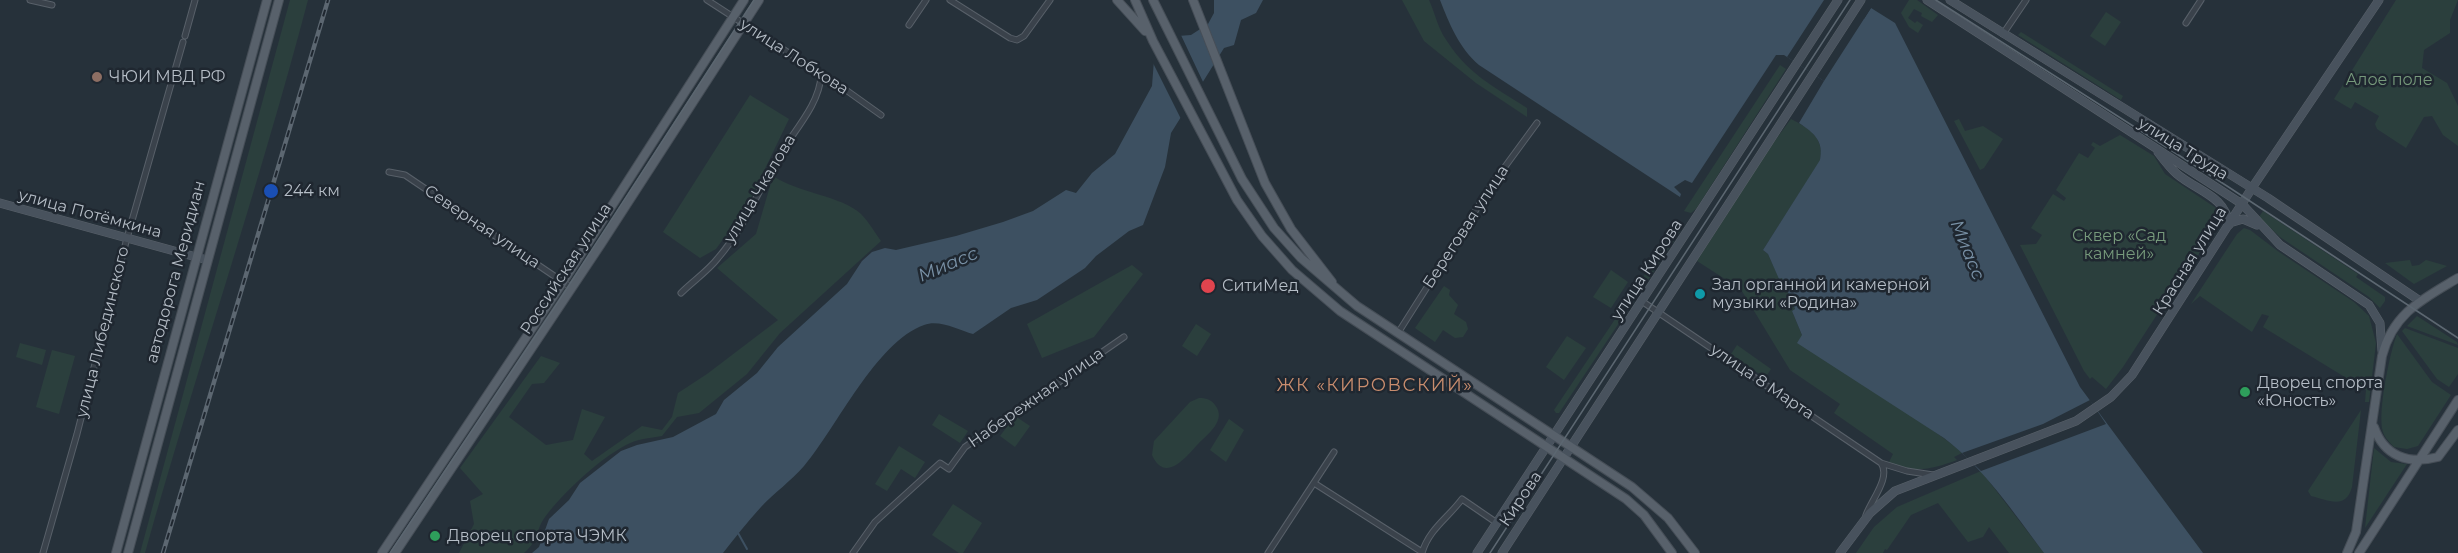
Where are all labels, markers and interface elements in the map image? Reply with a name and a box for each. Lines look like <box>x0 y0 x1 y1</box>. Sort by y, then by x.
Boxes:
street label: улица Лобкова <box>736 15 852 99</box>
place label: ЧЮИ МВД РФ <box>109 67 225 87</box>
marker: ЧЮИ МВД РФ <box>90 70 104 84</box>
park label: Алое поле <box>2345 70 2433 90</box>
street label: улица Труда <box>2135 114 2231 184</box>
street label: улица Чкалова <box>720 131 800 247</box>
street label: Береговая улица <box>1419 162 1513 292</box>
street label: автодорога Меридиан <box>142 179 210 365</box>
place label: 244 км <box>284 181 340 201</box>
street label: Северная улица <box>420 181 544 273</box>
marker: 244 км <box>262 182 280 200</box>
street label: улица Потёмкина <box>16 186 164 242</box>
street label: Российская улица <box>516 200 616 338</box>
street label: Красная улица <box>2149 203 2231 319</box>
street label: улица Кирова <box>1607 216 1687 324</box>
water label: Миасс <box>1945 217 1989 283</box>
park label: Сквер «Сад камней» <box>2072 226 2166 264</box>
water label: Миасс <box>915 243 981 287</box>
street label: улица Либединского <box>72 244 134 420</box>
place label: Зал органной и камерной музыки «Родина» <box>1712 275 1930 313</box>
place label: СитиМед <box>1222 276 1299 296</box>
marker: СитиМед <box>1199 277 1217 295</box>
marker: Зал органной и камерной музыки «Родина» <box>1693 287 1707 301</box>
street label: улица 8 Марта <box>1707 340 1817 424</box>
street label: Набережная улица <box>965 344 1107 452</box>
place label: Дворец спорта «Юность» <box>2257 373 2383 411</box>
district label: ЖК «КИРОВСКИЙ» <box>1277 375 1473 397</box>
marker: Дворец спорта «Юность» <box>2238 385 2252 399</box>
street label: Кирова <box>1496 468 1546 530</box>
place label: Дворец спорта ЧЭМК <box>447 526 627 546</box>
marker: Дворец спорта ЧЭМК <box>428 529 442 543</box>

